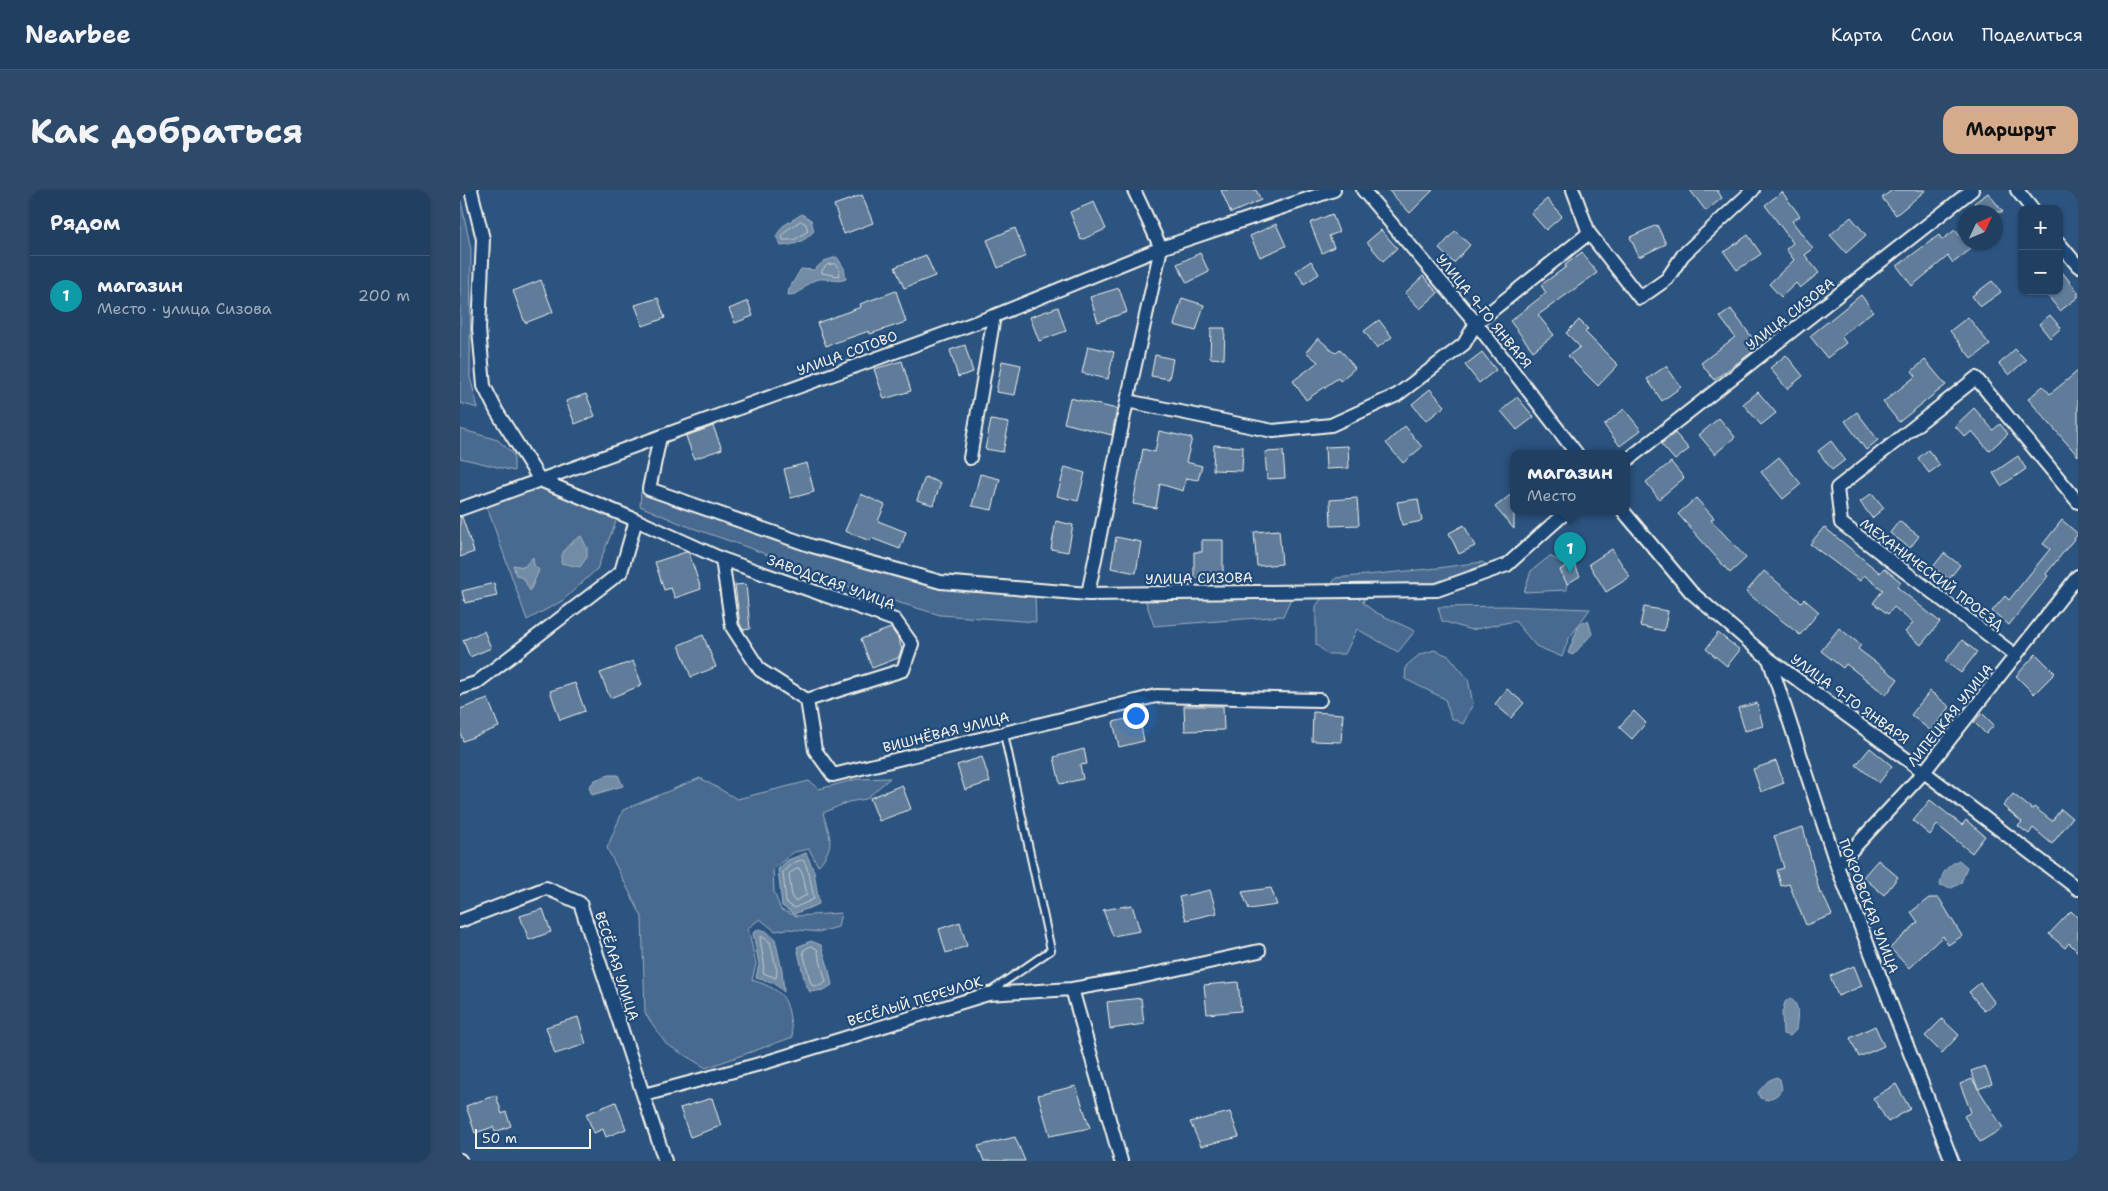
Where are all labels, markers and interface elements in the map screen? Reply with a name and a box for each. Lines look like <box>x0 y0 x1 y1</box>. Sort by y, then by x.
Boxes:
text: Nearbee <box>25 19 131 51</box>
text: Карта <box>1831 23 1882 47</box>
text: Слои <box>1910 23 1954 47</box>
text: Поделиться <box>1982 23 2083 47</box>
button: Маршрут <box>1943 106 2078 154</box>
text: Как добраться <box>30 107 303 154</box>
north arrow <box>1958 205 2003 250</box>
map controls <box>2018 205 2063 295</box>
button: + <box>2018 205 2063 250</box>
text: Рядом <box>50 209 120 237</box>
street label: УЛИЦА 9-ГО ЯНВАРЯ <box>1432 250 1536 372</box>
button: − <box>2018 250 2063 295</box>
text: магазин <box>97 273 183 298</box>
street label: УЛИЦА СИЗОВА <box>1742 274 1838 354</box>
text: 1 <box>62 285 70 306</box>
text: 200 m <box>358 285 410 306</box>
text: Место · улица Сизова <box>97 298 272 319</box>
street label: УЛИЦА СОТОВО <box>794 326 900 380</box>
popup <box>1510 450 1630 515</box>
text: магазин <box>1527 460 1613 485</box>
text: Место <box>1527 485 1577 506</box>
street label: МЕХАНИЧЕСКИЙ ПРОЕЗД <box>1857 514 2008 634</box>
pin: 1 <box>1554 532 1586 573</box>
street label: ЗАВОДСКАЯ УЛИЦА <box>765 550 897 614</box>
street label: УЛИЦА СИЗОВА <box>1145 568 1253 588</box>
street label: УЛИЦА 9-ГО ЯНВАРЯ <box>1787 650 1913 748</box>
street label: ЛИПЕЦКАЯ УЛИЦА <box>1903 660 1997 770</box>
your location <box>1123 703 1149 729</box>
street label: ВИШНЁВАЯ УЛИЦА <box>881 708 1011 756</box>
street label: ПОКРОВСКАЯ УЛИЦА <box>1835 836 1903 976</box>
street label: ВЕСЁЛАЯ УЛИЦА <box>591 909 643 1023</box>
street label: ВЕСЁЛЫЙ ПЕРЕУЛОК <box>845 972 985 1030</box>
scale bar <box>475 1126 591 1149</box>
text: 50 m <box>482 1129 517 1147</box>

